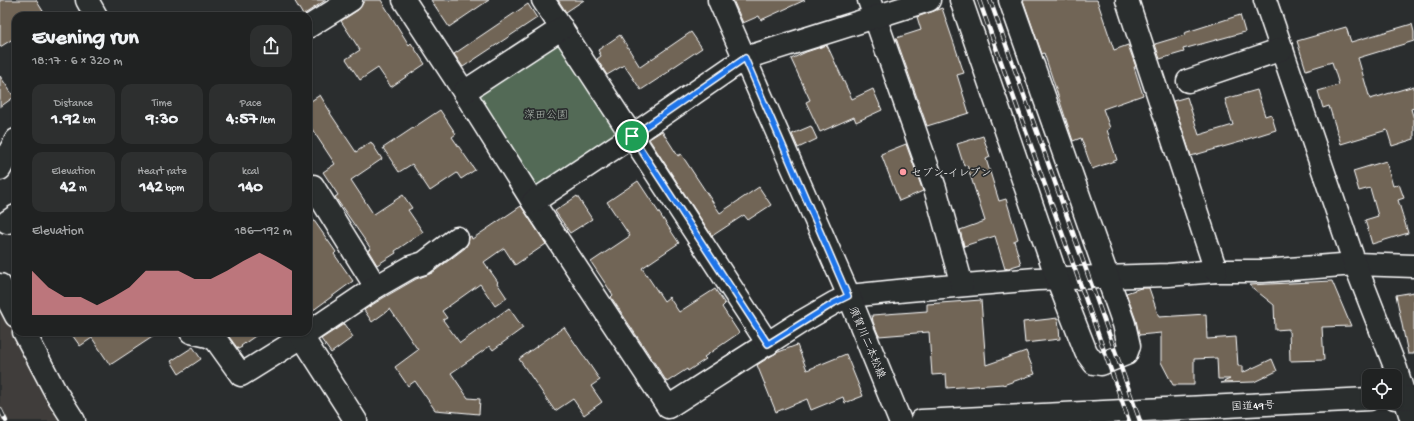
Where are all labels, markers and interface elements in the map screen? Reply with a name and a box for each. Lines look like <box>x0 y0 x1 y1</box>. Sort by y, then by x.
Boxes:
button: share <box>250 25 292 67</box>
text: Evening run <box>32 26 139 52</box>
text: 18:17 · 6 × 320 m <box>32 54 123 69</box>
text: Distance <box>54 98 93 110</box>
text: Time <box>152 98 172 110</box>
text: Pace <box>240 98 261 110</box>
park label: 深田公園 <box>524 109 568 122</box>
text: 1.92 <box>51 110 80 130</box>
text: 9:30 <box>146 110 178 130</box>
text: 4:57 <box>226 110 257 130</box>
text: km <box>80 115 96 127</box>
text: /km <box>257 115 275 127</box>
pin <box>615 119 649 153</box>
icon: arrive <box>621 125 643 147</box>
text: Elevation <box>51 166 95 178</box>
text: Heart rate <box>137 166 187 178</box>
text: kcal <box>242 166 259 178</box>
marker: セブン-イレブン <box>898 167 908 177</box>
place label: セブン-イレブン <box>911 167 991 180</box>
text: 42 <box>60 178 76 198</box>
text: 142 <box>140 178 163 198</box>
text: 140 <box>238 178 263 198</box>
text: m <box>76 183 87 195</box>
text: bpm <box>163 183 184 195</box>
text: Elevation <box>32 224 84 239</box>
text: 186–192 m <box>235 224 292 239</box>
street label: 須賀川二本松線 <box>846 305 888 381</box>
map controls <box>1362 369 1402 409</box>
button: locate <box>1362 369 1402 409</box>
street label: 国道49号 <box>1231 399 1275 414</box>

